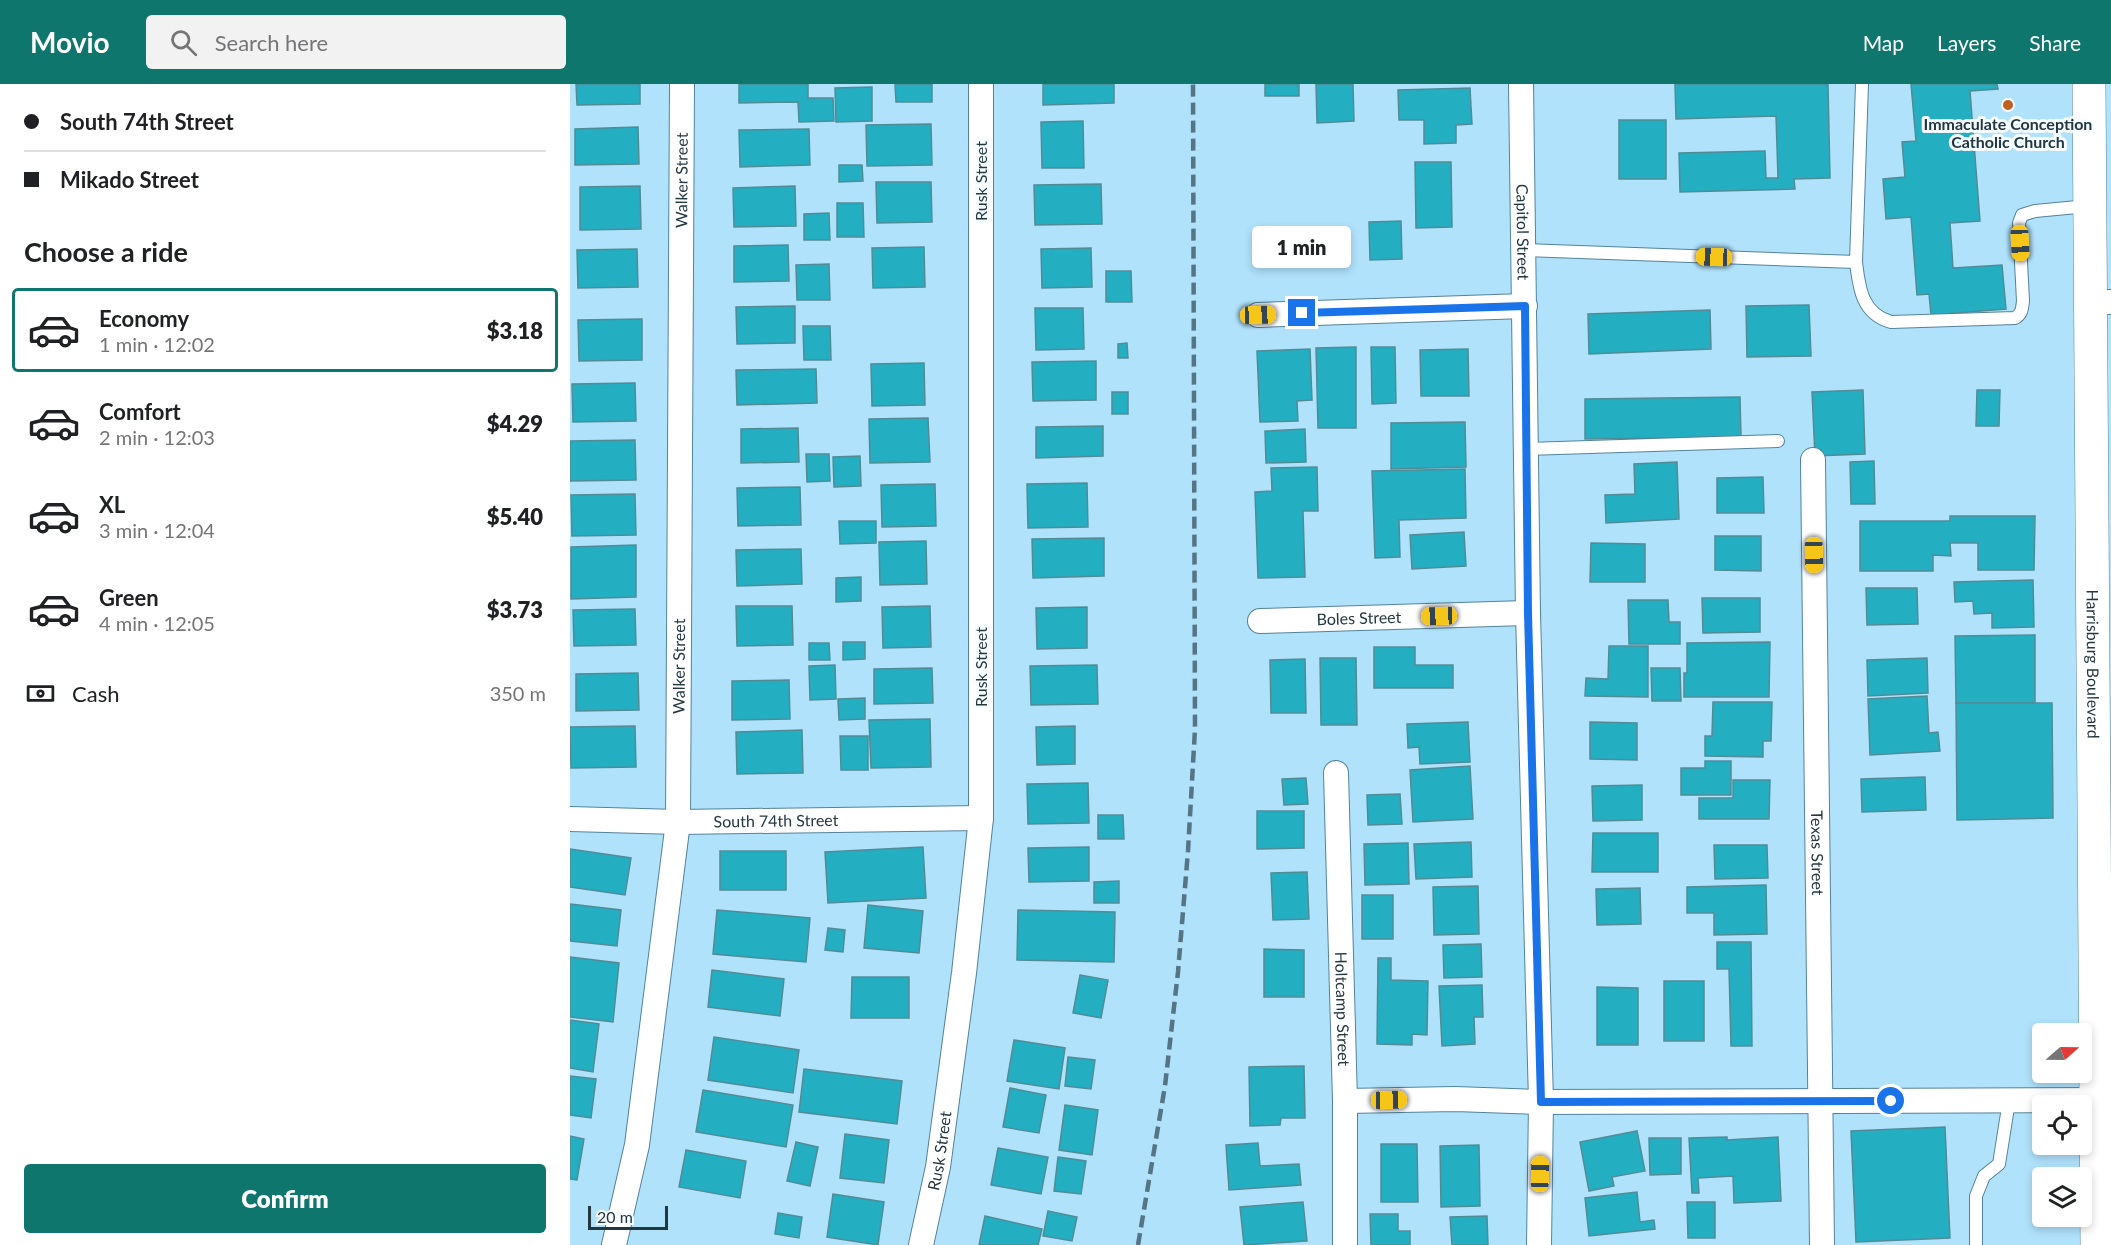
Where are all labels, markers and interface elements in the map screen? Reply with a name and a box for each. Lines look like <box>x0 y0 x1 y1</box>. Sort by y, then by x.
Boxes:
search box <box>146 15 566 69</box>
text: Movio <box>30 25 110 59</box>
icon: search <box>167 26 200 59</box>
text: Search here <box>215 29 328 56</box>
text: Map <box>1863 30 1904 55</box>
text: Layers <box>1937 30 1996 55</box>
text: Share <box>2029 30 2081 55</box>
marker: Immaculate Conception Catholic Church <box>2001 98 2015 112</box>
text: South 74th Street <box>60 108 234 135</box>
place label: Immaculate Conception Catholic Church <box>1924 114 2092 151</box>
street label: Walker Street <box>671 132 691 228</box>
street label: Rusk Street <box>971 141 990 221</box>
text: Mikado Street <box>60 166 199 193</box>
street label: Capitol Street <box>1513 184 1534 281</box>
car <box>2010 225 2030 261</box>
callout: 1 min <box>1252 226 1352 268</box>
text: Choose a ride <box>24 235 188 268</box>
text: 1 min <box>1277 235 1326 259</box>
car <box>1696 247 1732 267</box>
route end <box>1288 299 1315 326</box>
icon: car <box>27 303 81 357</box>
text: Economy <box>99 305 189 332</box>
car <box>1240 305 1276 325</box>
text: $3.18 <box>487 317 543 344</box>
text: 1 min · 12:02 <box>99 332 215 356</box>
icon: car <box>27 396 81 450</box>
text: Comfort <box>99 398 181 425</box>
text: $4.29 <box>487 410 543 437</box>
text: 2 min · 12:03 <box>99 425 215 449</box>
icon: car <box>27 489 81 543</box>
text: XL <box>99 491 125 518</box>
text: $5.40 <box>487 503 543 530</box>
text: 3 min · 12:04 <box>99 518 215 542</box>
car <box>1805 537 1823 573</box>
icon: car <box>27 582 81 636</box>
text: Green <box>99 584 159 611</box>
street label: Harrisburg Boulevard <box>2083 589 2104 739</box>
text: $3.73 <box>487 596 543 623</box>
car <box>1421 606 1457 626</box>
street label: Boles Street <box>1316 607 1402 628</box>
text: 4 min · 12:05 <box>99 611 215 635</box>
street label: Walker Street <box>669 618 688 714</box>
street label: Rusk Street <box>971 627 990 707</box>
icon: cash <box>24 677 57 710</box>
text: Cash <box>72 680 119 707</box>
text: 350 m <box>490 681 546 705</box>
street label: South 74th Street <box>713 810 839 831</box>
street label: Texas Street <box>1808 810 1828 896</box>
street label: Holtcamp Street <box>1332 951 1354 1067</box>
north arrow <box>2032 1023 2092 1083</box>
map controls <box>2032 1023 2092 1227</box>
route start <box>1877 1087 1904 1114</box>
car <box>1371 1091 1407 1109</box>
button: locate <box>2032 1095 2092 1155</box>
street label: Rusk Street <box>923 1110 954 1192</box>
car <box>1531 1156 1549 1192</box>
button: Confirm <box>24 1164 546 1233</box>
button: layers <box>2032 1167 2092 1227</box>
scale bar <box>588 1203 668 1230</box>
text: 20 m <box>597 1207 633 1226</box>

